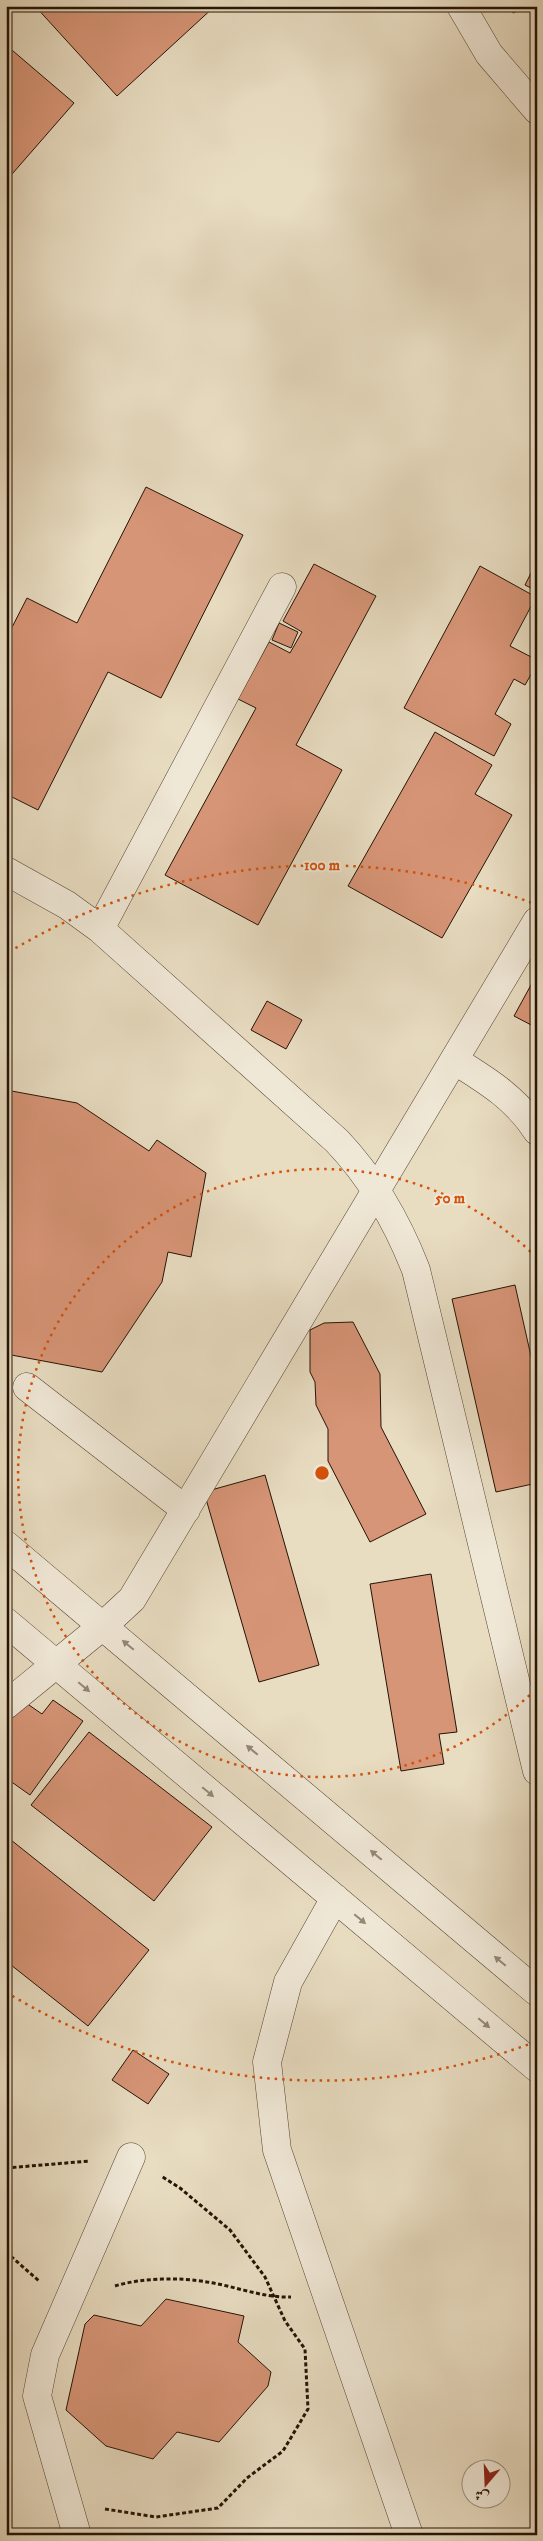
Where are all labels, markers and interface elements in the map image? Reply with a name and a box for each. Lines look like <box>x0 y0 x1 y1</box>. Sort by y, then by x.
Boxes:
text: 100 m <box>304 856 341 875</box>
text: 50 m <box>434 1189 466 1208</box>
centre of rings <box>313 1464 331 1482</box>
one-way arrow <box>121 1640 134 1651</box>
one-way arrow <box>77 1682 90 1693</box>
one-way arrow <box>245 1745 258 1756</box>
one-way arrow <box>202 1786 215 1797</box>
one-way arrow <box>369 1850 382 1861</box>
one-way arrow <box>353 1913 366 1924</box>
one-way arrow <box>493 1955 506 1966</box>
one-way arrow <box>477 2018 490 2029</box>
north arrow <box>460 2458 510 2508</box>
text: ش <box>472 2485 492 2506</box>

